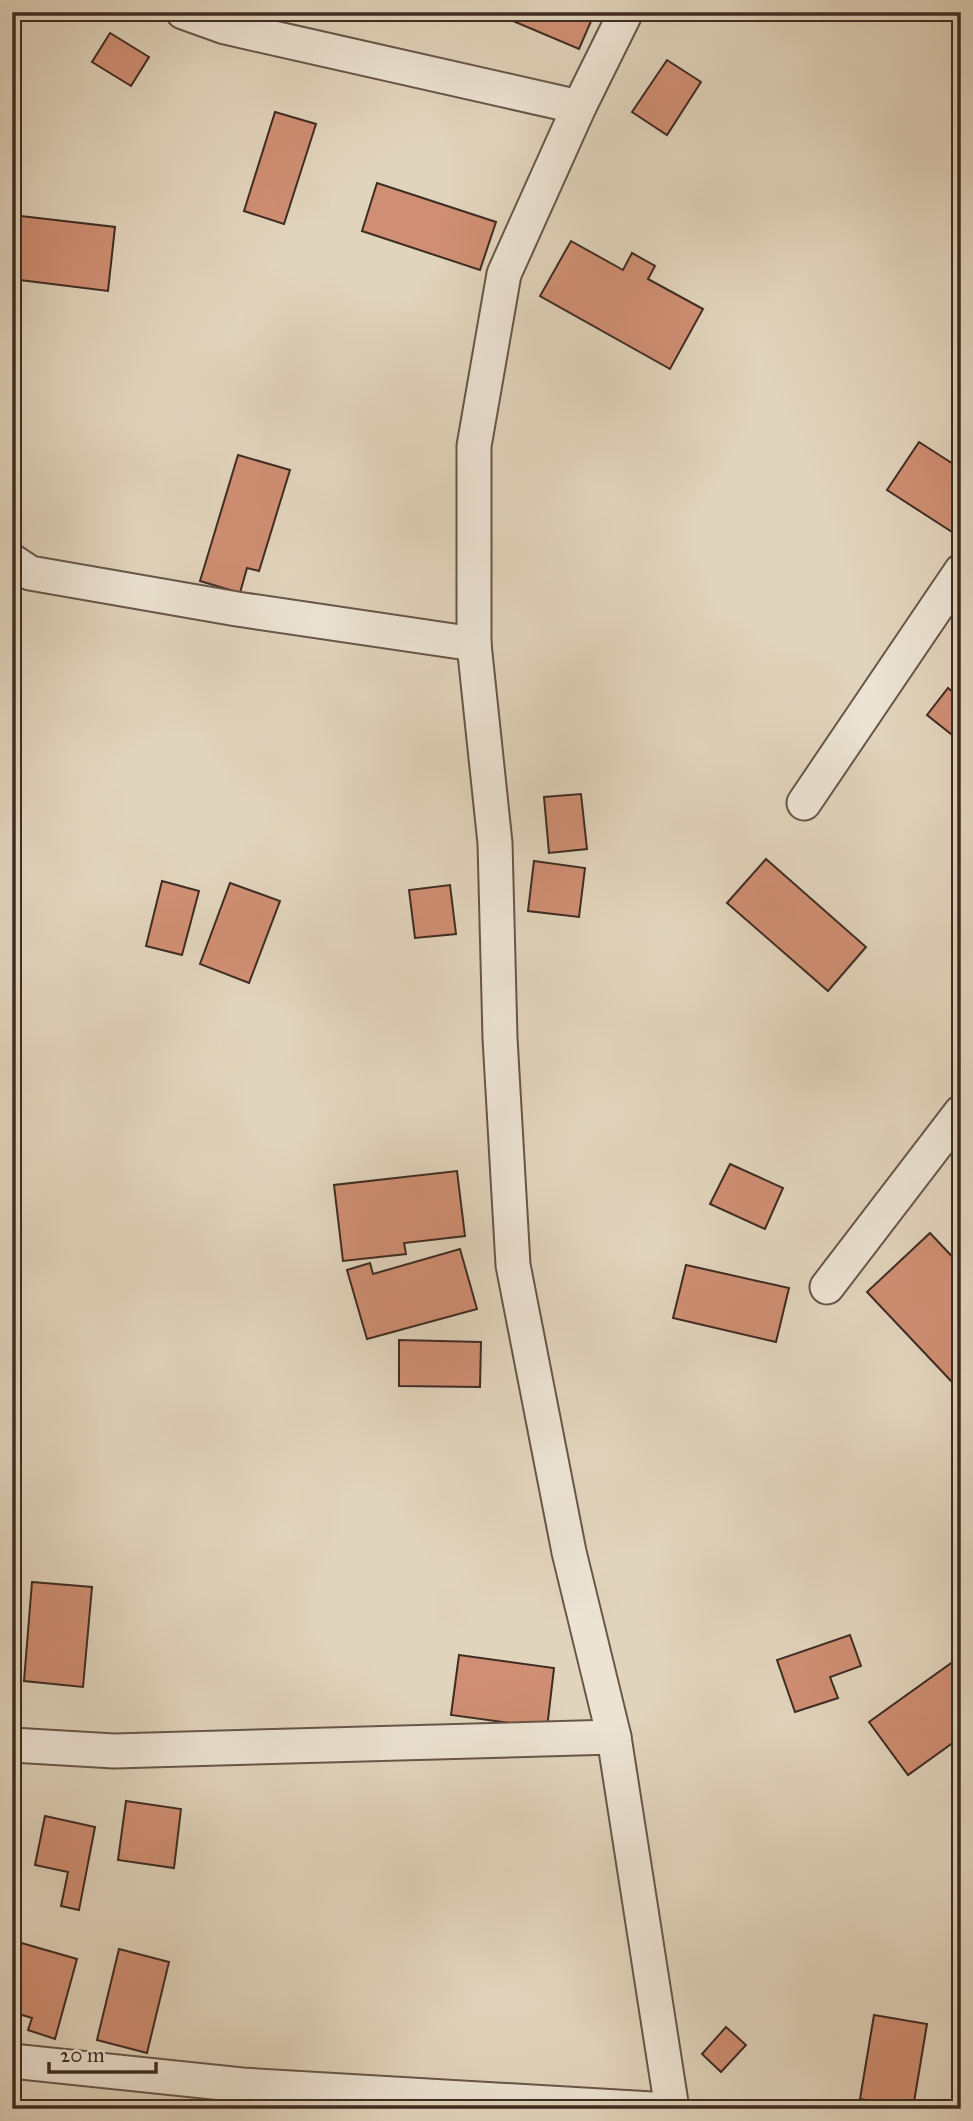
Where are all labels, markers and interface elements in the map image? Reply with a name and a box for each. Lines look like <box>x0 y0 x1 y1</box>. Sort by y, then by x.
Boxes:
scale bar <box>49 2030 156 2074</box>
text: 20 m <box>60 2042 105 2068</box>

